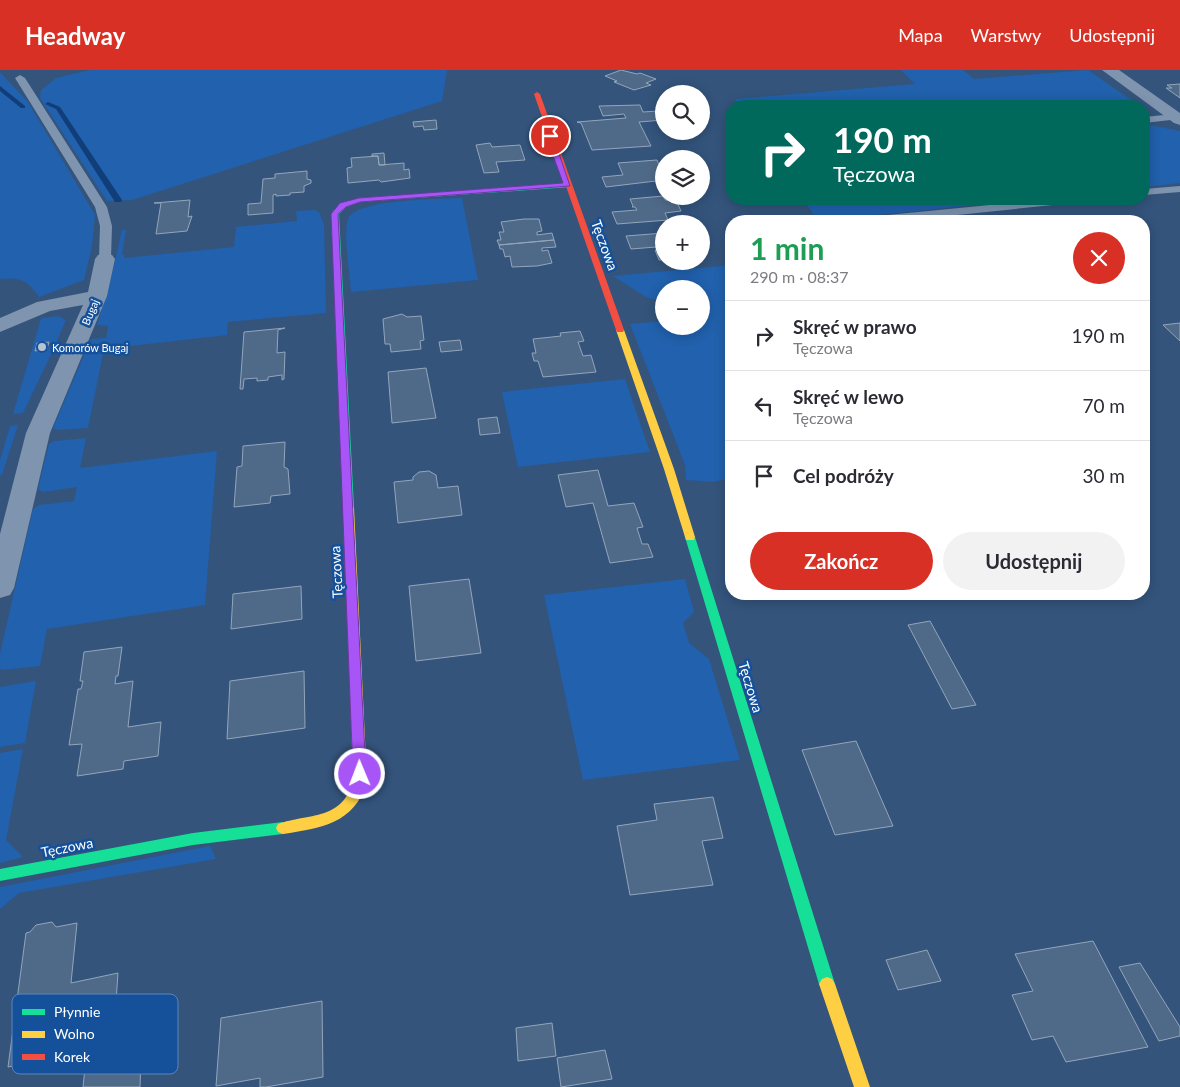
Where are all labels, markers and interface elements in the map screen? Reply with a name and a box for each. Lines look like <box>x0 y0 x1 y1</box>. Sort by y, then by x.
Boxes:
text: Headway <box>25 21 125 50</box>
text: Mapa <box>898 24 943 46</box>
text: Warstwy <box>971 24 1041 46</box>
text: Udostępnij <box>1069 24 1155 46</box>
map controls <box>655 85 710 335</box>
button: search <box>655 85 710 140</box>
pin <box>529 115 571 157</box>
text: 190 m <box>833 118 932 160</box>
icon: right <box>750 120 815 185</box>
icon: arrive <box>536 122 564 150</box>
button: layers <box>655 150 710 205</box>
text: Tęczowa <box>833 160 916 187</box>
button: + <box>655 215 710 270</box>
street label: Tęczowa <box>588 217 622 273</box>
text: 1 min <box>750 230 824 266</box>
button: close <box>1073 232 1125 284</box>
text: 290 m · 08:37 <box>750 267 849 286</box>
button: − <box>655 280 710 335</box>
street label: Bugaj <box>79 297 101 327</box>
text: Skręć w prawo <box>793 315 917 338</box>
icon: right <box>750 322 778 350</box>
text: 190 m <box>1071 324 1125 347</box>
text: Tęczowa <box>793 338 853 357</box>
marker: Komorów Bugaj <box>36 341 48 353</box>
place label: Komorów Bugaj <box>52 341 129 354</box>
text: Skręć w lewo <box>793 385 904 408</box>
icon: left <box>750 392 778 420</box>
text: 70 m <box>1082 394 1125 417</box>
text: Tęczowa <box>793 408 853 427</box>
icon: arrive <box>750 462 778 490</box>
text: Cel podróży <box>793 464 894 487</box>
text: 30 m <box>1082 464 1125 487</box>
button: Zakończ <box>750 532 933 590</box>
button: Udostępnij <box>943 532 1125 590</box>
street label: Tęczowa <box>326 545 346 599</box>
street label: Tęczowa <box>735 659 767 715</box>
position arrow <box>333 747 385 799</box>
street label: Tęczowa <box>40 834 94 860</box>
legend <box>12 994 178 1074</box>
text: Płynnie <box>54 1003 100 1020</box>
text: Wolno <box>54 1025 95 1042</box>
text: Korek <box>54 1048 91 1065</box>

